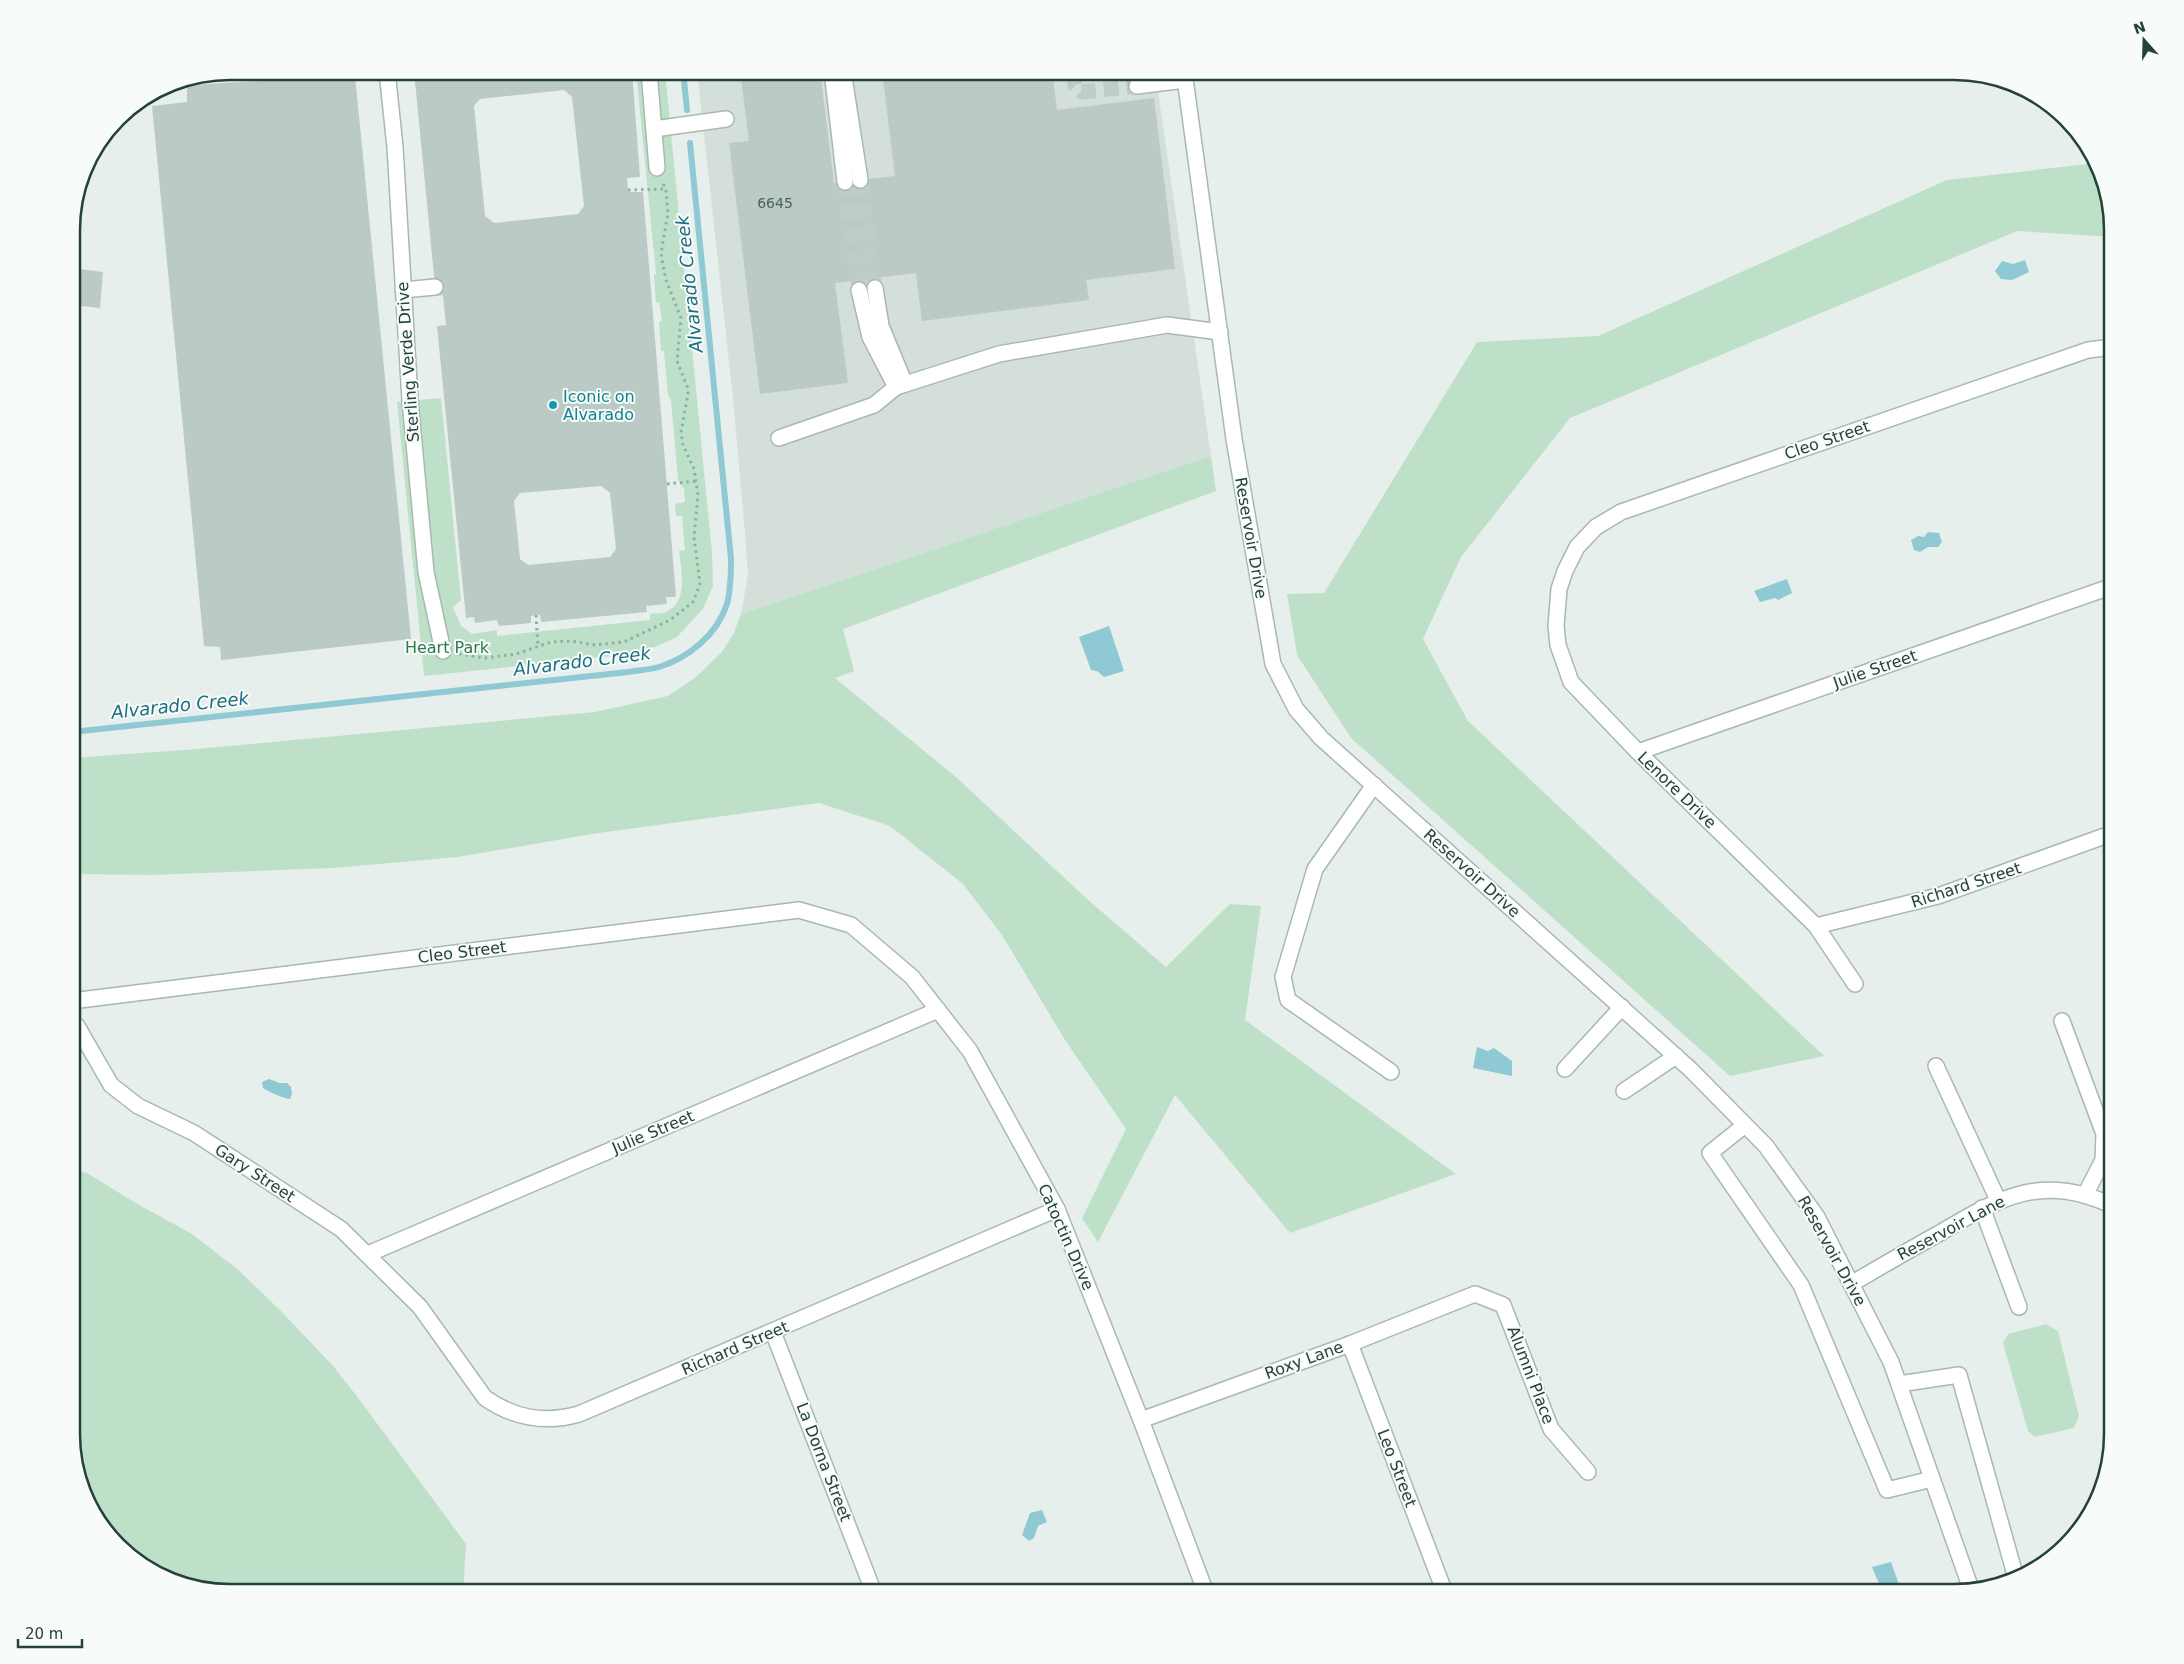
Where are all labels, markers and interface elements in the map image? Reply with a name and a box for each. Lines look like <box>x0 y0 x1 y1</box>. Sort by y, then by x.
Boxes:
north arrow <box>2119 15 2169 65</box>
text: N <box>2131 18 2148 37</box>
house number: 6645 <box>757 195 793 211</box>
water label: Alvarado Creek <box>671 213 707 355</box>
street label: Sterling Verde Drive <box>393 281 423 443</box>
place label: Iconic on Alvarado <box>563 387 635 424</box>
marker: Iconic on Alvarado <box>547 399 559 411</box>
street label: Cleo Street <box>1782 417 1872 463</box>
street label: Reservoir Drive <box>1231 476 1271 600</box>
park label: Heart Park <box>405 638 490 657</box>
water label: Alvarado Creek <box>511 642 653 680</box>
street label: Julie Street <box>1830 646 1919 693</box>
water label: Alvarado Creek <box>109 687 251 723</box>
street label: Lenore Drive <box>1634 748 1720 832</box>
street label: Reservoir Drive <box>1420 825 1524 921</box>
street label: Richard Street <box>1909 858 2023 912</box>
street label: Cleo Street <box>417 937 507 967</box>
street label: Julie Street <box>608 1106 697 1158</box>
street label: Gary Street <box>211 1140 299 1206</box>
street label: Catoctin Drive <box>1034 1181 1098 1293</box>
street label: Reservoir Lane <box>1894 1192 2008 1264</box>
street label: Reservoir Drive <box>1794 1193 1870 1309</box>
street label: Richard Street <box>679 1317 791 1379</box>
street label: Alumni Place <box>1504 1323 1558 1427</box>
street label: Roxy Lane <box>1262 1337 1346 1383</box>
street label: La Dorna Street <box>793 1400 855 1524</box>
street label: Leo Street <box>1373 1426 1421 1510</box>
scale bar <box>18 1616 81 1648</box>
text: 20 m <box>25 1625 63 1643</box>

